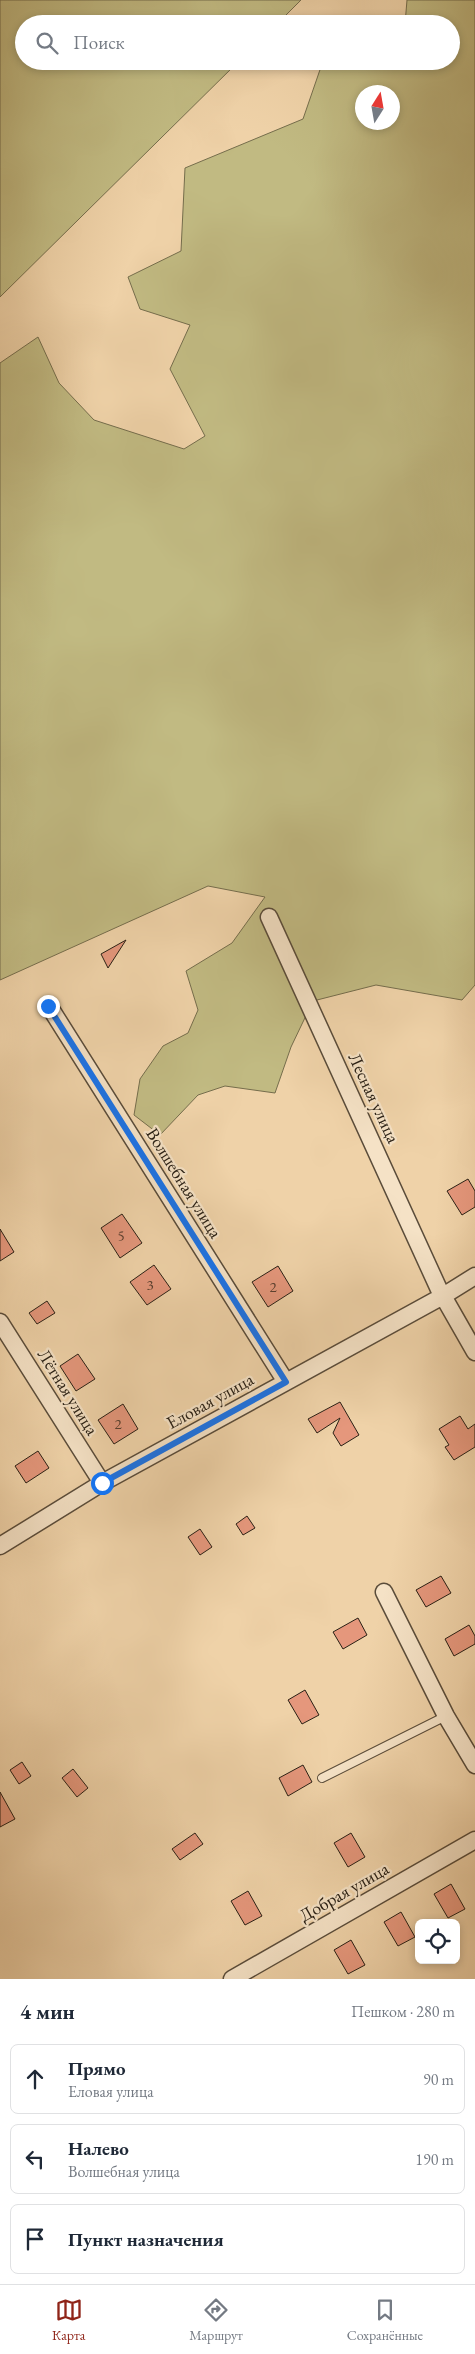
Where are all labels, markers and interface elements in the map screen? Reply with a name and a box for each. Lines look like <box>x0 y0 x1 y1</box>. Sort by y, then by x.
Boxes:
search box <box>15 15 460 70</box>
icon: search <box>33 29 61 57</box>
text: Поиск <box>73 30 125 55</box>
north arrow <box>355 85 400 130</box>
route end <box>37 995 60 1018</box>
street label: Лесная улица <box>344 1049 406 1147</box>
street label: Волшебная улица <box>141 1123 228 1243</box>
house number: 5 <box>117 1226 125 1245</box>
house number: 3 <box>146 1275 154 1294</box>
house number: 2 <box>269 1277 277 1296</box>
street label: Лётная улица <box>33 1344 104 1440</box>
street label: Еловая улица <box>162 1367 258 1434</box>
house number: 2 <box>114 1414 122 1433</box>
route start <box>91 1472 114 1495</box>
street label: Добрая улица <box>295 1856 393 1927</box>
map controls <box>415 1919 460 1964</box>
button: locate <box>415 1919 460 1964</box>
text: 4 мин <box>20 1998 75 2025</box>
text: Пешком · 280 m <box>351 2001 455 2022</box>
text: Прямо <box>68 2056 126 2081</box>
icon: ahead <box>21 2065 49 2093</box>
text: 90 m <box>423 2069 454 2090</box>
text: Еловая улица <box>68 2081 154 2102</box>
text: Налево <box>68 2136 129 2161</box>
icon: left <box>21 2145 49 2173</box>
text: 190 m <box>415 2149 454 2170</box>
text: Волшебная улица <box>68 2161 180 2182</box>
icon: arrive <box>21 2225 49 2253</box>
text: Пункт назначения <box>68 2227 224 2252</box>
tab: Карта <box>52 2296 85 2344</box>
tab: Маршрут <box>189 2296 243 2344</box>
tab: Сохранённые <box>347 2296 423 2344</box>

